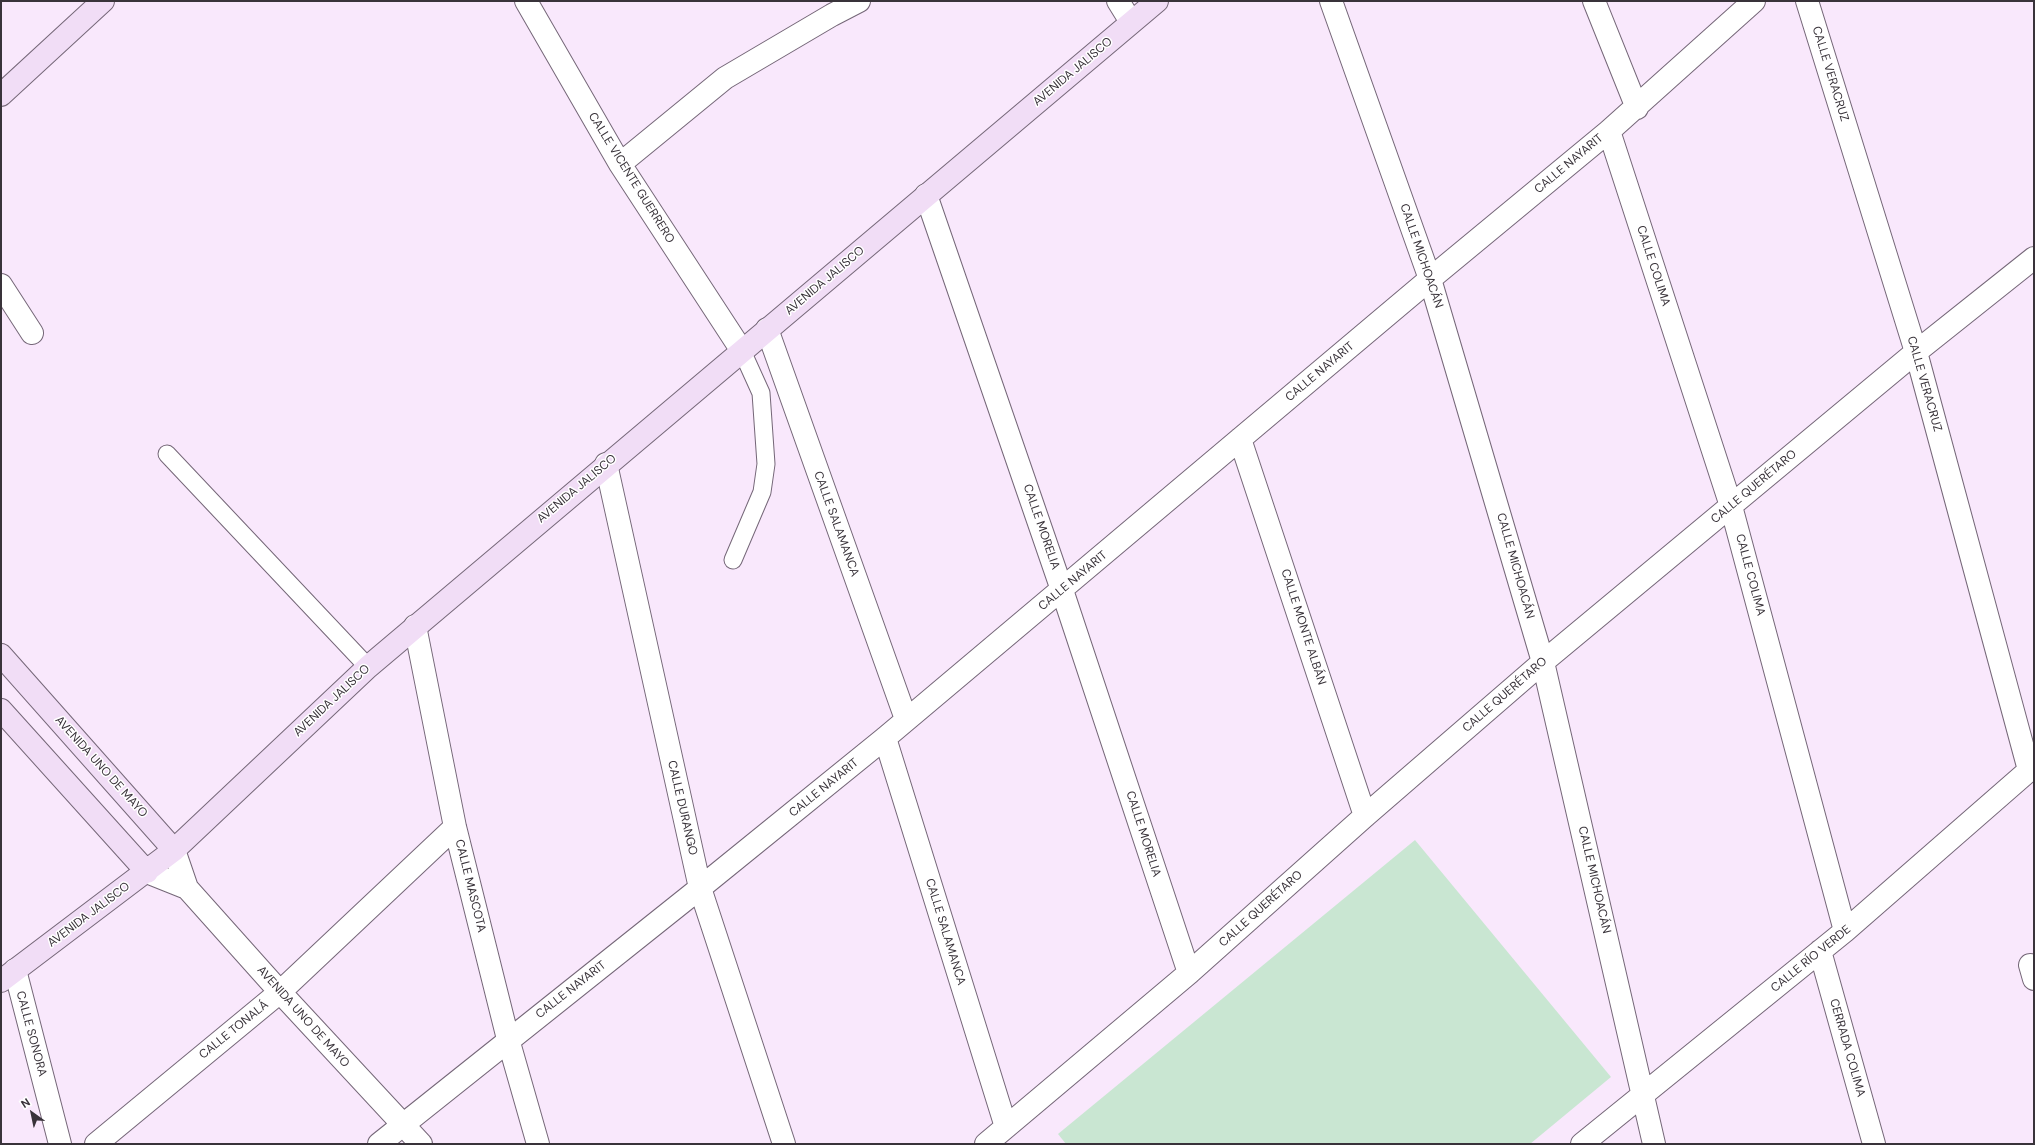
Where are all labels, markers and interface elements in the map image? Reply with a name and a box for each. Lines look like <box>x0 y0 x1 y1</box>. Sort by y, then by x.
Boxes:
street label: CALLE VERACRUZ <box>1809 25 1851 123</box>
street label: AVENIDA JALISCO <box>1030 35 1116 109</box>
street label: CALLE VICENTE GUERRERO <box>585 110 677 246</box>
street label: CALLE NAYARIT <box>1532 131 1606 197</box>
street label: CALLE MICHOACÁN <box>1396 202 1446 310</box>
street label: CALLE COLIMA <box>1633 224 1673 308</box>
street label: AVENIDA JALISCO <box>782 244 868 318</box>
street label: CALLE VERACRUZ <box>1904 335 1944 433</box>
street label: CALLE NAYARIT <box>1283 339 1357 405</box>
street label: CALLE QUERÉTARO <box>1708 447 1800 527</box>
street label: AVENIDA JALISCO <box>534 452 620 526</box>
street label: CALLE SALAMANCA <box>810 469 862 579</box>
street label: CALLE MORELIA <box>1020 482 1062 572</box>
street label: CALLE MICHOACÁN <box>1493 511 1537 621</box>
street label: CALLE COLIMA <box>1732 533 1768 617</box>
street label: CALLE NAYARIT <box>1036 548 1110 614</box>
street label: CALLE MONTE ALBÁN <box>1277 567 1329 687</box>
street label: CALLE QUERÉTARO <box>1460 654 1550 736</box>
street label: AVENIDA JALISCO <box>291 662 373 740</box>
street label: AVENIDA UNO DE MAYO <box>52 713 150 821</box>
street label: CALLE NAYARIT <box>786 756 862 820</box>
street label: CALLE DURANGO <box>664 759 700 857</box>
street label: CALLE MORELIA <box>1122 789 1164 879</box>
street label: CALLE MICHOACÁN <box>1575 825 1613 935</box>
street label: CALLE MASCOTA <box>451 838 489 934</box>
street label: CALLE QUERÉTARO <box>1216 868 1306 950</box>
street label: CALLE SALAMANCA <box>922 877 968 987</box>
street label: AVENIDA JALISCO <box>45 879 133 951</box>
street label: CALLE RÍO VERDE <box>1768 922 1854 996</box>
street label: CALLE NAYARIT <box>533 958 609 1022</box>
street label: AVENIDA UNO DE MAYO <box>254 963 352 1071</box>
street label: CALLE SONORA <box>13 990 49 1078</box>
street label: CERRADA COLIMA <box>1826 997 1868 1099</box>
street label: CALLE TONALÁ <box>196 998 272 1062</box>
north arrow <box>12 1093 52 1133</box>
text: N <box>18 1095 33 1111</box>

